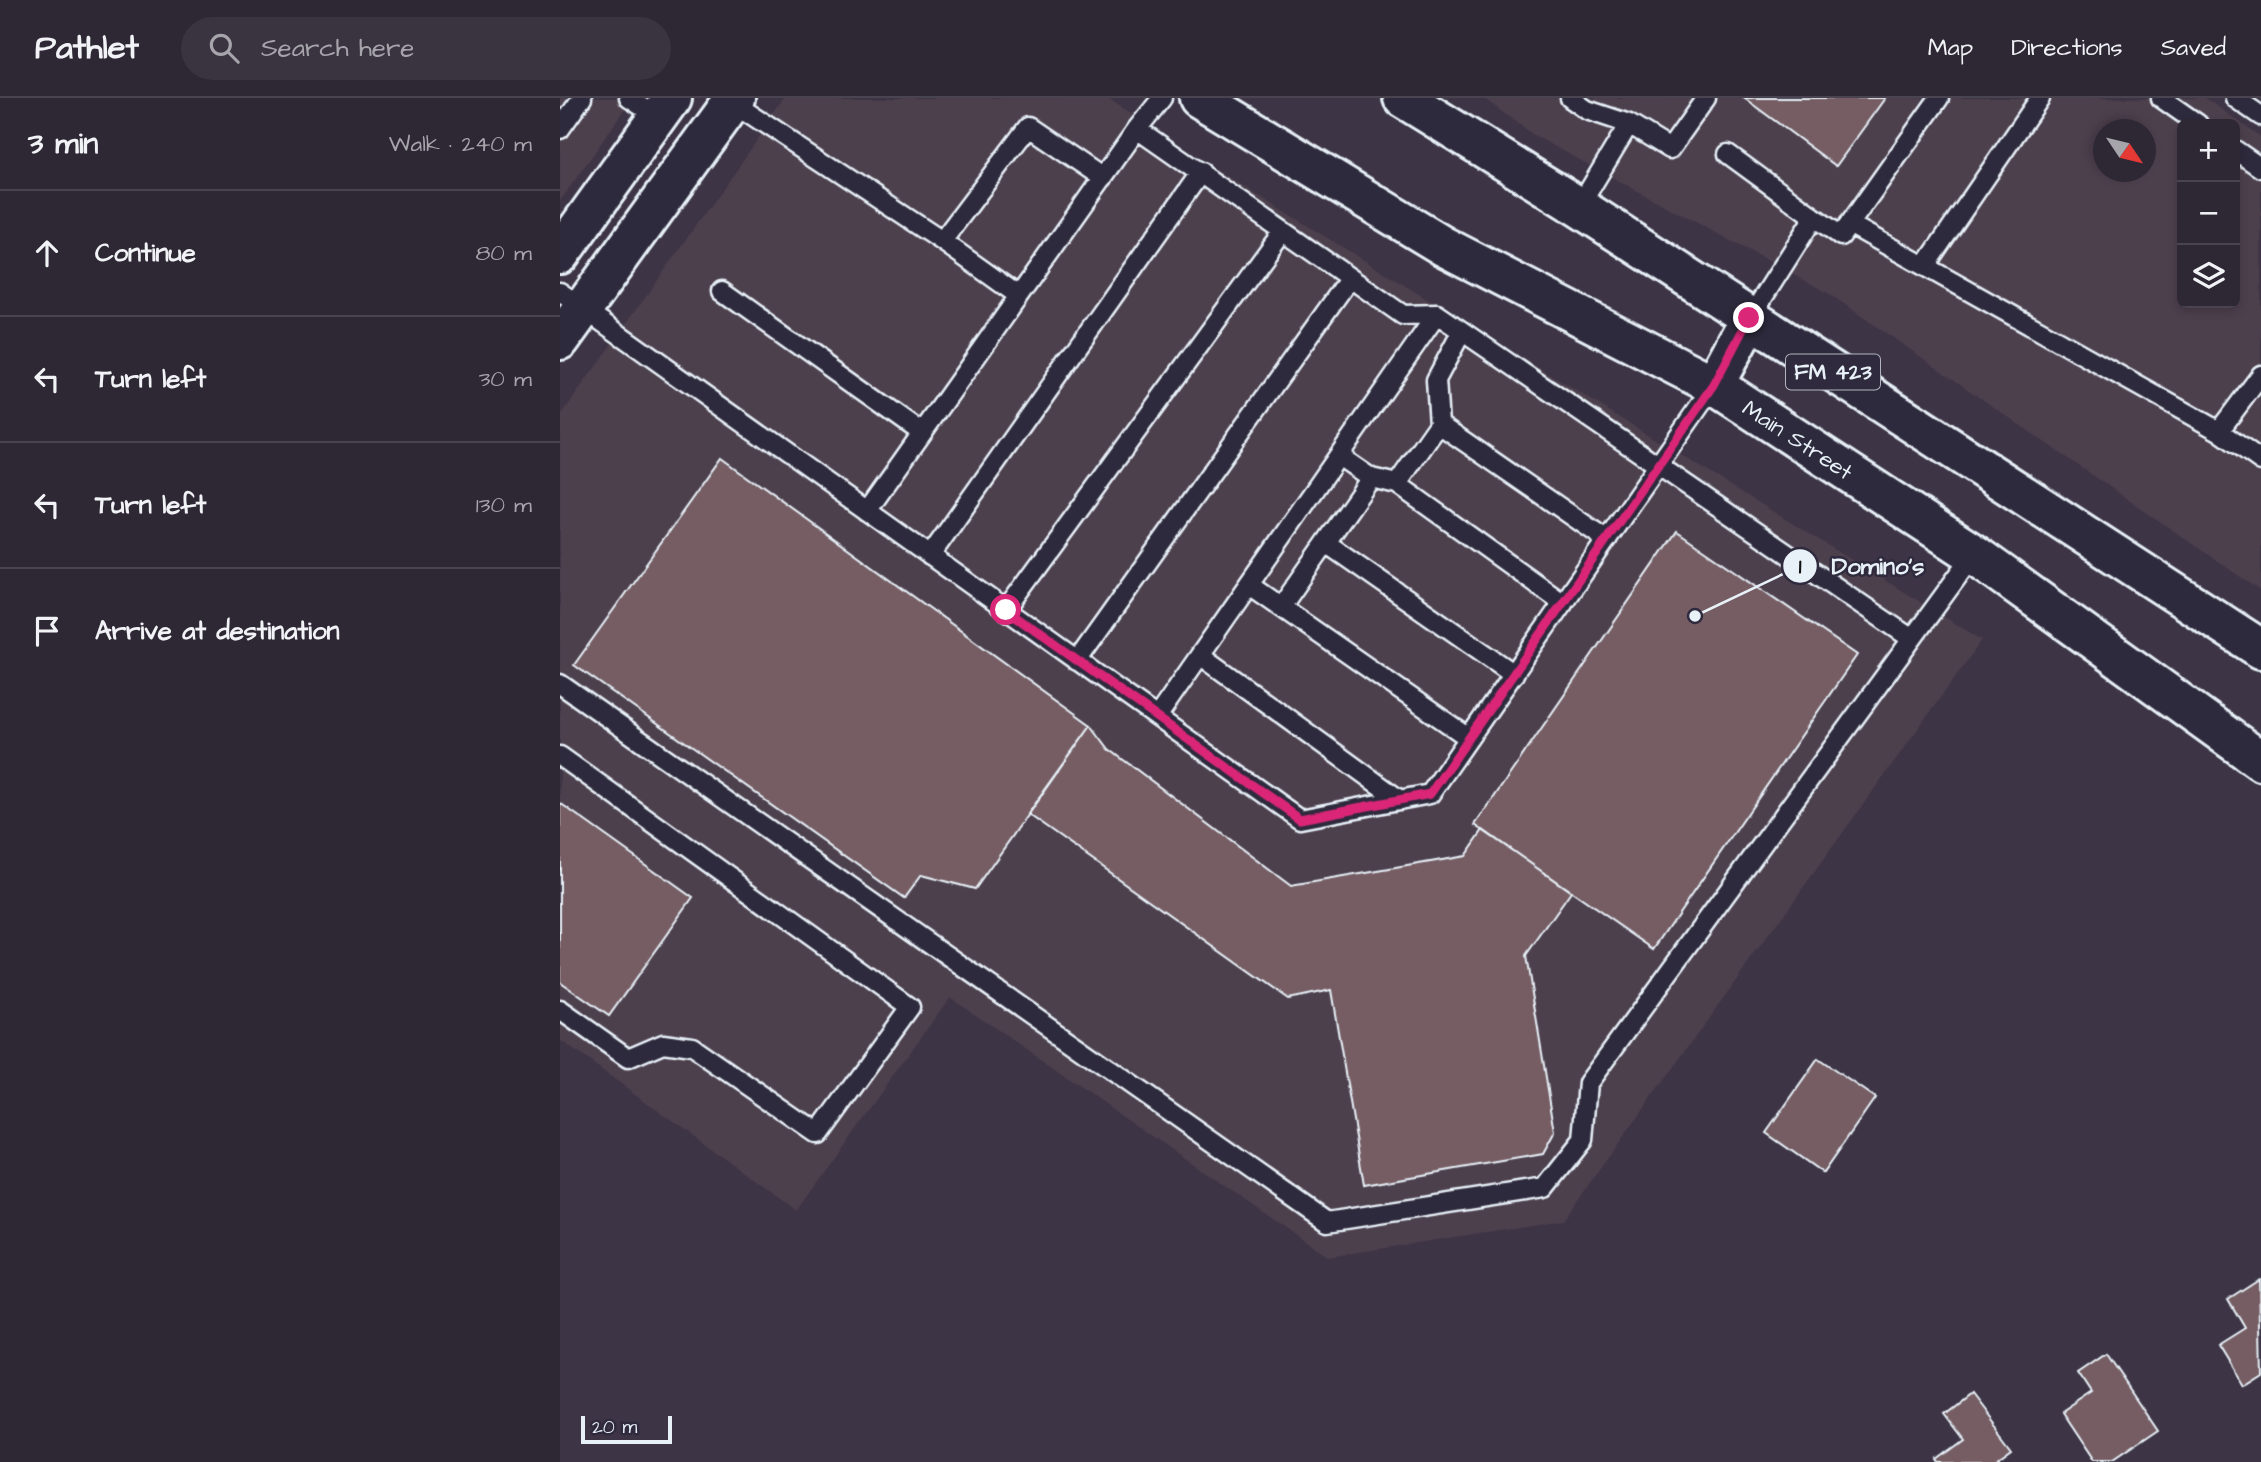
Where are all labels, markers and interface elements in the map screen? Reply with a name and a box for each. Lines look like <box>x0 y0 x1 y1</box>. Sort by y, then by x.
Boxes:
search box <box>181 17 671 80</box>
text: Pathlet <box>35 25 139 71</box>
icon: search <box>205 29 243 67</box>
text: Search here <box>261 30 414 66</box>
text: Map <box>1928 31 1973 65</box>
text: Directions <box>2011 31 2123 65</box>
text: Saved <box>2161 31 2226 65</box>
north arrow <box>2093 119 2156 182</box>
map controls <box>2177 119 2240 308</box>
button: + <box>2177 119 2240 182</box>
text: 3 min <box>28 123 98 165</box>
text: Walk · 240 m <box>389 128 532 160</box>
button: − <box>2177 182 2240 245</box>
icon: ahead <box>28 234 66 272</box>
text: Continue <box>95 235 196 271</box>
text: 80 m <box>475 237 532 269</box>
button: layers <box>2177 245 2240 308</box>
route end <box>1733 302 1764 333</box>
road number: FM 423 <box>1786 354 1880 390</box>
icon: left <box>28 360 66 398</box>
text: Turn left <box>95 361 206 397</box>
text: 30 m <box>479 363 532 395</box>
street label: Main Street <box>1736 393 1859 488</box>
icon: left <box>28 486 66 524</box>
text: Turn left <box>95 487 206 523</box>
text: 130 m <box>476 489 532 521</box>
callout: Domino's <box>1782 543 1938 588</box>
text: Domino's <box>1832 550 1924 584</box>
text: 1 <box>1799 552 1802 581</box>
route start <box>990 594 1021 625</box>
icon: arrive <box>28 612 66 650</box>
text: Arrive at destination <box>95 613 340 649</box>
scale bar <box>581 1413 672 1445</box>
text: 20 m <box>592 1414 637 1441</box>

